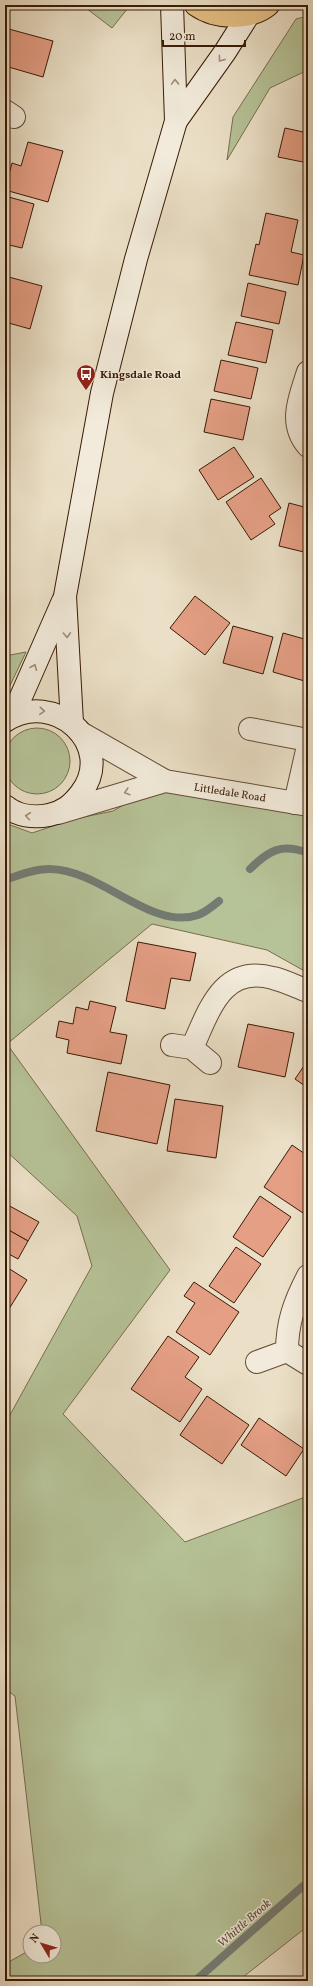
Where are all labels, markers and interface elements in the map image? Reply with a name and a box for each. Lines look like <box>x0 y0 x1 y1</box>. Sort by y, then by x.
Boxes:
scale bar <box>163 22 245 48</box>
text: 20 m <box>169 29 196 45</box>
one-way arrow <box>219 54 226 61</box>
one-way arrow <box>170 79 179 85</box>
bus stop icon: Kingsdale Road <box>75 363 97 391</box>
place label: Kingsdale Road <box>100 368 181 383</box>
one-way arrow <box>63 632 71 638</box>
one-way arrow <box>29 663 37 671</box>
one-way arrow <box>38 706 45 715</box>
street label: Littledale Road <box>193 780 267 807</box>
one-way arrow <box>124 787 131 796</box>
one-way arrow <box>25 811 32 820</box>
water label: Whittle Brook <box>214 1896 275 1951</box>
north arrow <box>22 1924 62 1964</box>
text: N <box>27 1931 44 1947</box>

